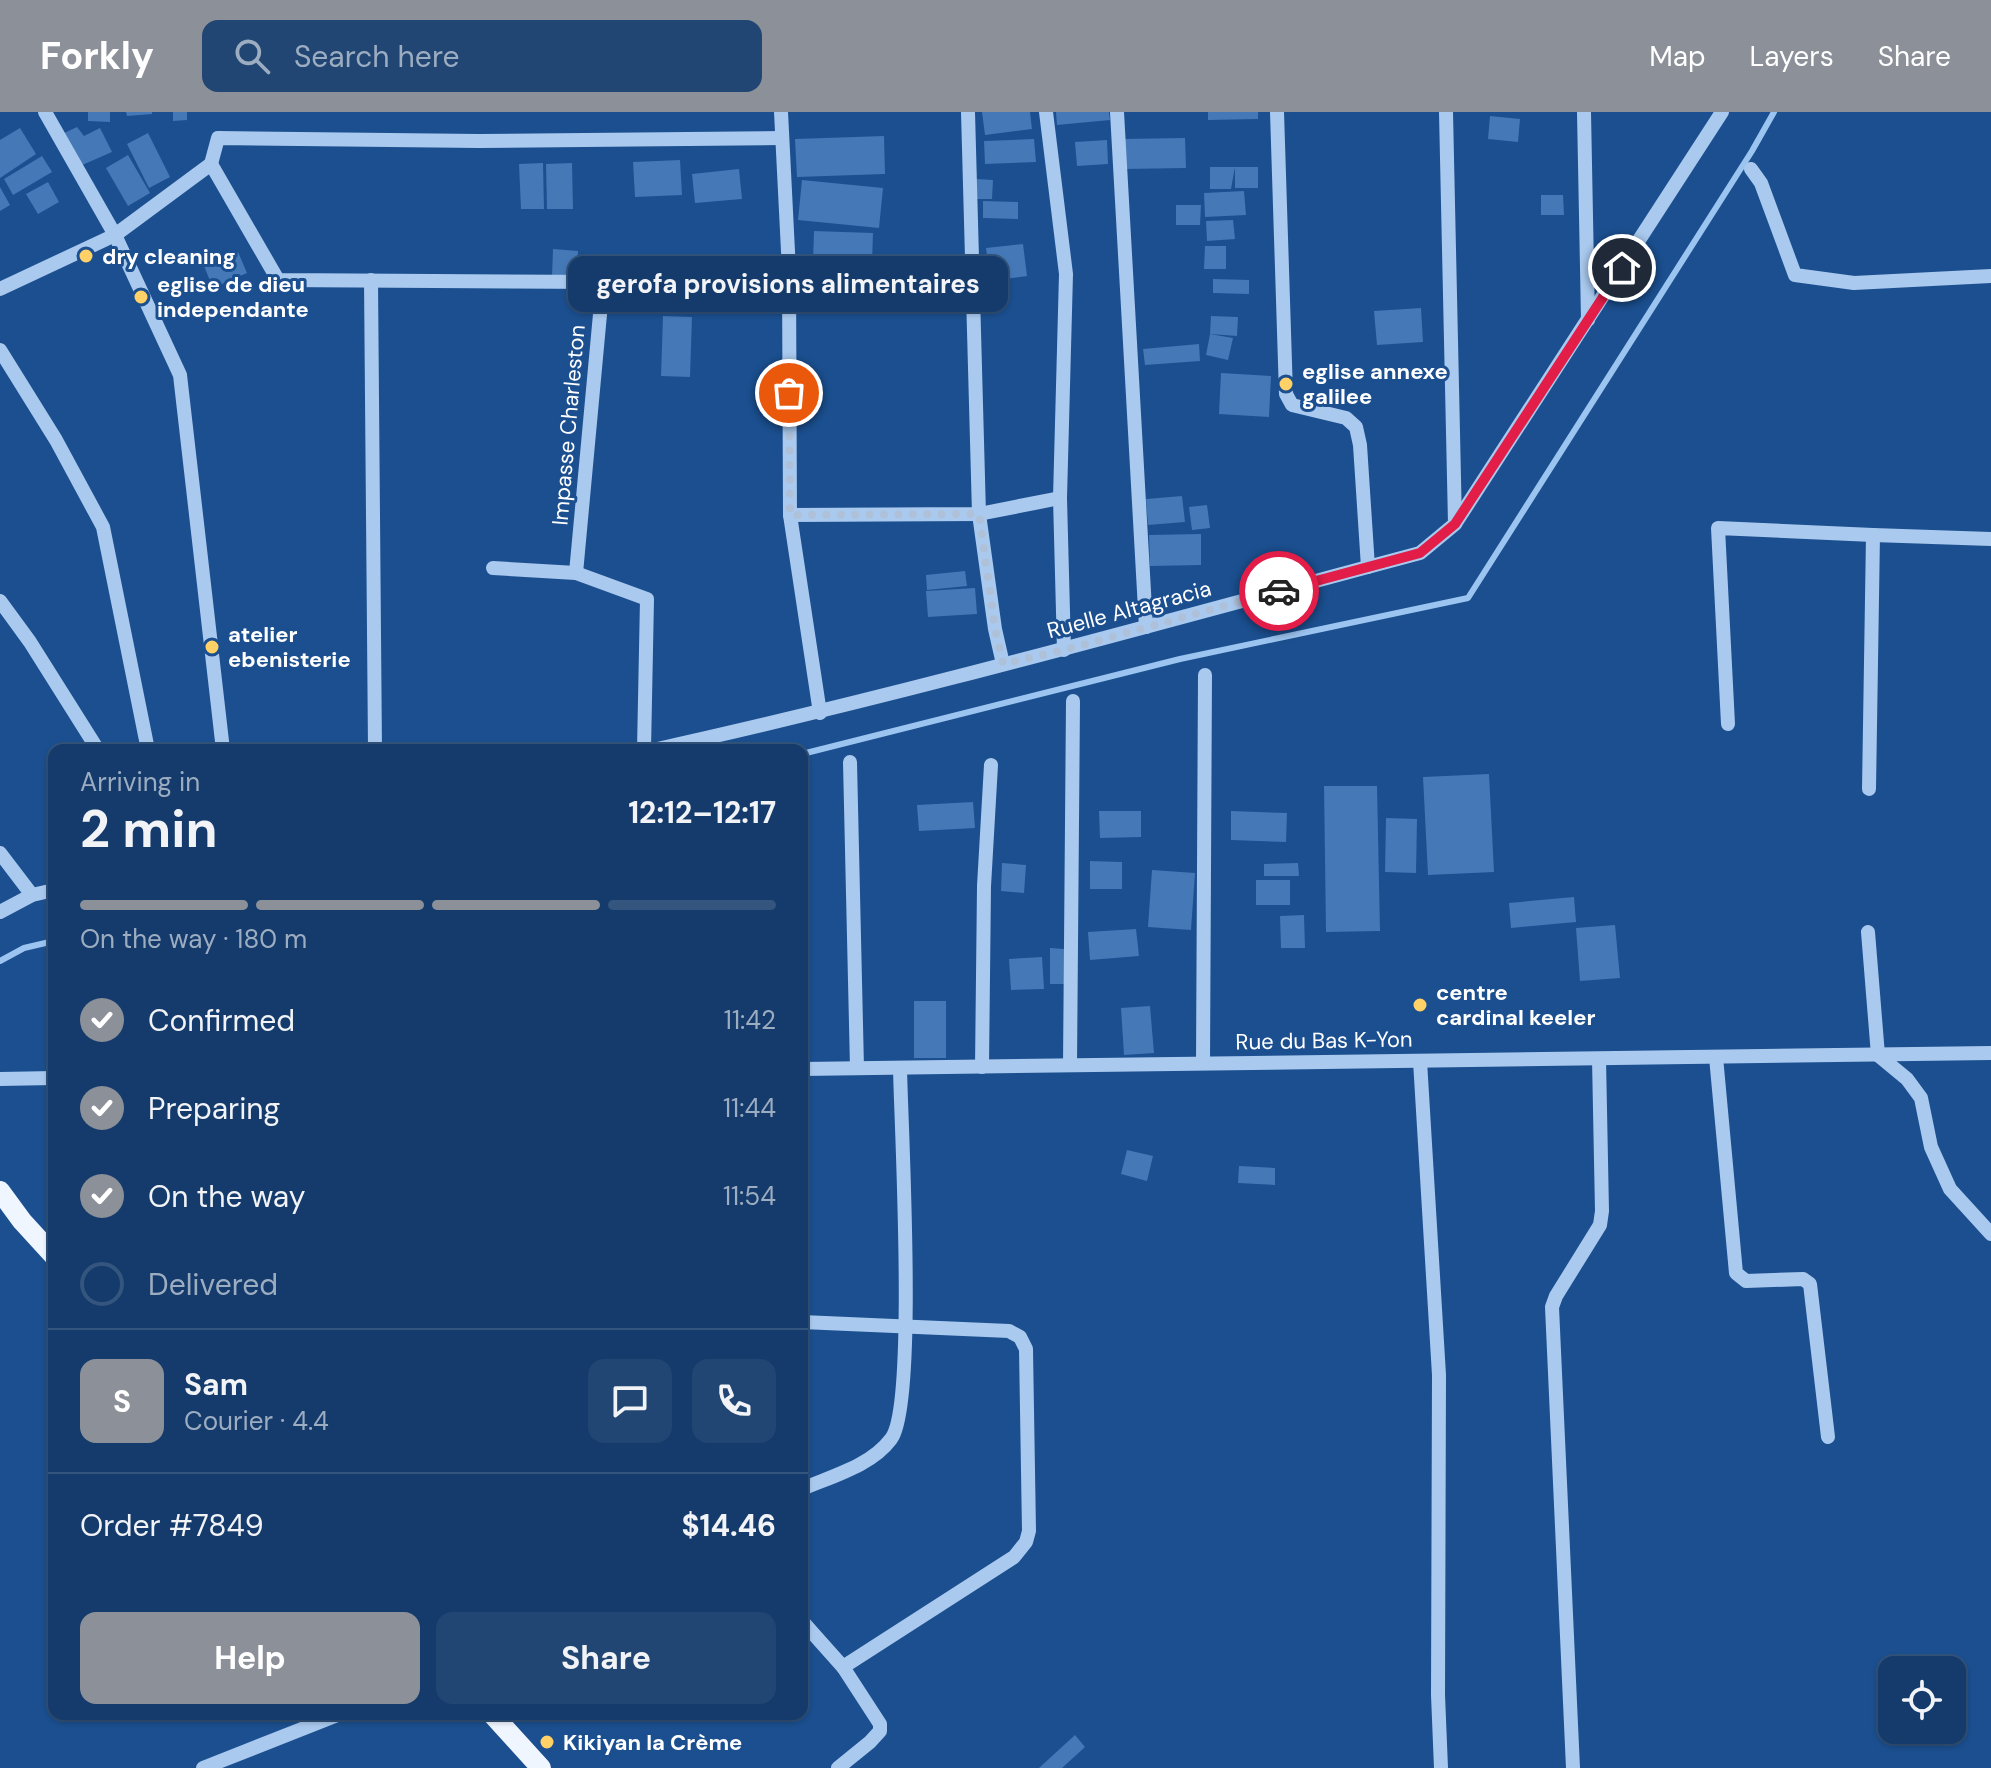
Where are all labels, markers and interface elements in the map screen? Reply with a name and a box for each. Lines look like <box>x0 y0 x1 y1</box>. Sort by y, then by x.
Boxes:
search box <box>202 20 762 92</box>
text: Forkly <box>40 31 154 81</box>
icon: search <box>230 34 274 78</box>
text: Search here <box>294 37 459 76</box>
text: Map <box>1649 38 1706 75</box>
text: Layers <box>1750 38 1834 75</box>
text: Share <box>1878 38 1951 75</box>
pin <box>1588 234 1656 302</box>
place label: dry cleaning <box>102 242 236 271</box>
icon: home <box>1600 246 1644 290</box>
marker: dry cleaning <box>77 247 95 265</box>
callout: gerofa provisions alimentaires <box>569 257 1009 313</box>
text: gerofa provisions alimentaires <box>596 267 980 301</box>
place label: eglise de dieu independante <box>157 270 309 324</box>
marker: eglise de dieu independante <box>132 288 150 306</box>
street label: Impasse Charleston <box>545 323 592 527</box>
place label: eglise annexe galilee <box>1302 357 1448 411</box>
pin <box>755 359 823 427</box>
icon: bag <box>767 371 811 415</box>
marker: eglise annexe galilee <box>1277 375 1295 393</box>
courier <box>1239 551 1319 631</box>
icon: car <box>1257 569 1301 613</box>
street label: Ruelle Altagracia <box>1044 574 1214 645</box>
place label: atelier ebenisterie <box>228 620 351 674</box>
marker: atelier ebenisterie <box>203 638 221 656</box>
text: Arriving in <box>80 765 200 799</box>
text: 12:12–12:17 <box>628 793 776 832</box>
text: 2 min <box>80 795 218 863</box>
text: On the way · 180 m <box>80 922 307 956</box>
place label: centre cardinal keeler <box>1436 978 1595 1032</box>
marker: centre cardinal keeler <box>1411 996 1429 1014</box>
icon: check <box>80 998 124 1042</box>
text: Confirmed <box>148 1001 295 1040</box>
text: 11:42 <box>724 1003 776 1037</box>
street label: Rue du Bas K-Yon <box>1235 1024 1413 1057</box>
icon: check <box>80 1086 124 1130</box>
text: Preparing <box>148 1089 280 1128</box>
text: 11:44 <box>723 1091 776 1125</box>
icon: check <box>80 1174 124 1218</box>
text: On the way <box>148 1177 305 1216</box>
text: 11:54 <box>723 1179 776 1213</box>
text: Delivered <box>148 1265 278 1304</box>
button: chat <box>588 1359 672 1443</box>
button: phone <box>692 1359 776 1443</box>
text: Sam <box>184 1365 248 1404</box>
text: S <box>113 1382 131 1421</box>
text: Courier · 4.4 <box>184 1404 329 1438</box>
text: Order #7849 <box>80 1506 264 1545</box>
text: $14.46 <box>681 1506 776 1545</box>
button: Help <box>80 1612 420 1704</box>
button: Share <box>436 1612 776 1704</box>
map controls <box>1878 1656 1966 1744</box>
button: locate <box>1878 1656 1966 1744</box>
place label: Kikiyan la Crème <box>563 1728 742 1757</box>
marker: Kikiyan la Crème <box>538 1733 556 1751</box>

